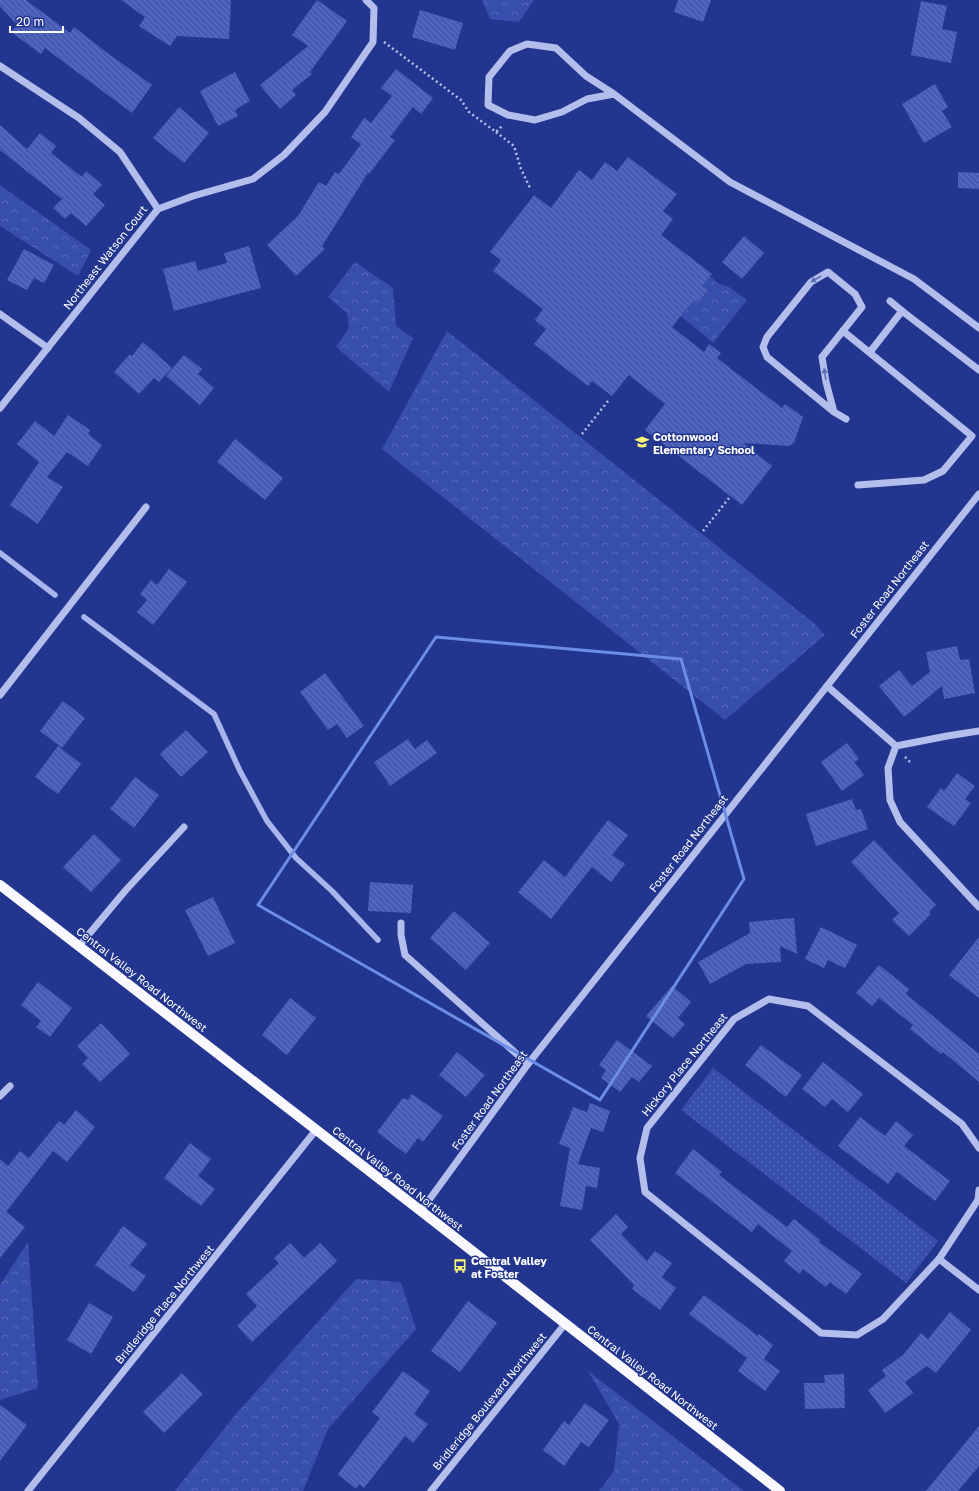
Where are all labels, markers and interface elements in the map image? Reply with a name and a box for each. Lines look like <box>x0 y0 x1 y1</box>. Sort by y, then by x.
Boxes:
scale bar <box>10 8 63 34</box>
text: 20 m <box>16 14 44 29</box>
street label: Northeast Watson Court <box>60 202 150 312</box>
one-way arrow <box>810 275 822 282</box>
one-way arrow <box>822 368 828 380</box>
place label: Cottonwood Elementary School <box>653 430 755 456</box>
school or university icon: Cottonwood Elementary School <box>634 434 650 450</box>
street label: Foster Road Northeast <box>847 538 931 640</box>
street label: Foster Road Northeast <box>646 792 730 894</box>
street label: Central Valley Road Northwest <box>74 924 210 1034</box>
street label: Hickory Place Northeast <box>638 1010 730 1118</box>
street label: Foster Road Northeast <box>449 1048 529 1152</box>
street label: Central Valley Road Northwest <box>330 1123 466 1233</box>
street label: Bridleridge Place Northwest <box>112 1242 216 1366</box>
place label: Central Valley at Foster <box>471 1254 547 1280</box>
bus stop icon: Central Valley at Foster <box>452 1258 468 1274</box>
street label: Central Valley Road Northwest <box>585 1322 721 1432</box>
street label: Bridleridge Boulevard Northwest <box>430 1330 548 1472</box>

